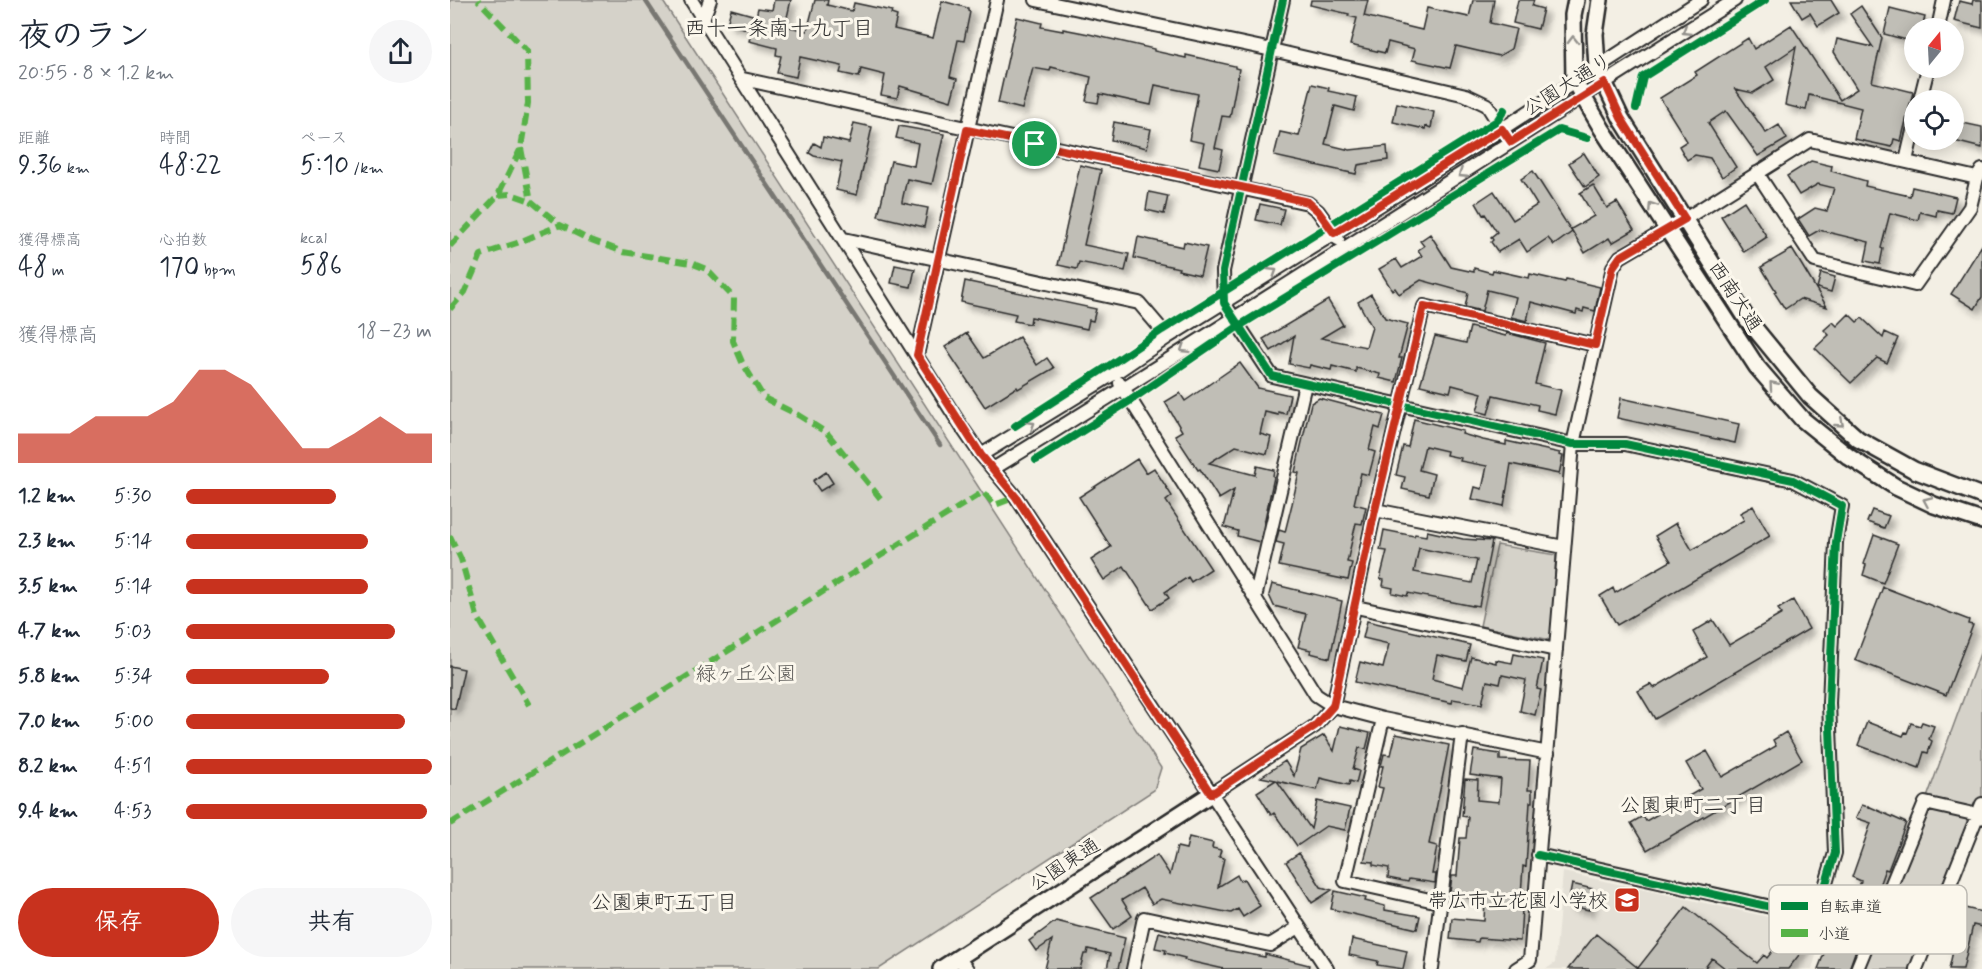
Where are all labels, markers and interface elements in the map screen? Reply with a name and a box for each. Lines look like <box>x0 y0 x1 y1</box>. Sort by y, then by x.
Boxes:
text: 夜のラン <box>18 15 150 59</box>
district label: 西十一条南十九丁目 <box>685 15 874 43</box>
north arrow <box>1904 18 1964 78</box>
map controls <box>1904 18 1964 150</box>
button: share <box>369 20 432 83</box>
one-way arrow <box>1681 24 1692 35</box>
one-way arrow <box>1567 36 1580 45</box>
street label: 公園大通り <box>1518 47 1617 123</box>
text: 20:55 · 8 × 1.2 km <box>18 60 174 87</box>
button: locate <box>1904 90 1964 150</box>
pin <box>1009 118 1060 169</box>
icon: arrive <box>1018 127 1051 160</box>
text: 距離 <box>18 128 50 149</box>
text: 時間 <box>159 128 191 149</box>
text: ペース <box>300 128 347 149</box>
text: 9.36 <box>18 149 62 183</box>
text: 48:22 <box>159 149 222 183</box>
text: 5:10 <box>300 149 349 183</box>
text: km <box>62 158 90 179</box>
text: /km <box>349 158 384 179</box>
one-way arrow <box>1457 166 1468 177</box>
one-way arrow <box>1648 202 1659 213</box>
text: kcal <box>300 228 327 249</box>
text: 獲得標高 <box>18 230 82 251</box>
text: 心拍数 <box>159 230 207 251</box>
text: 586 <box>300 249 342 283</box>
text: 48 <box>18 251 47 285</box>
text: 170 <box>159 251 199 285</box>
street label: 西南大通 <box>1702 256 1768 338</box>
text: m <box>47 260 64 281</box>
text: bpm <box>199 260 236 281</box>
one-way arrow <box>1266 268 1277 279</box>
text: 18–23 m <box>357 318 432 345</box>
text: 獲得標高 <box>18 322 98 349</box>
one-way arrow <box>1180 342 1191 353</box>
one-way arrow <box>1769 381 1780 392</box>
one-way arrow <box>1833 416 1844 427</box>
one-way arrow <box>1025 421 1035 433</box>
text: 1.2 km <box>18 483 75 510</box>
text: 5:30 <box>114 483 152 510</box>
one-way arrow <box>1923 496 1934 508</box>
text: 2.3 km <box>18 528 76 555</box>
text: 5:14 <box>114 528 152 555</box>
text: 3.5 km <box>18 573 78 600</box>
text: 5:14 <box>114 573 152 600</box>
text: 4.7 km <box>18 618 81 645</box>
text: 5:03 <box>114 618 151 645</box>
park label: 緑ヶ丘公園 <box>696 661 796 688</box>
text: 5.8 km <box>18 663 80 690</box>
text: 5:34 <box>114 663 153 690</box>
text: 7.0 km <box>18 708 80 735</box>
text: 5:00 <box>114 708 154 735</box>
text: 8.2 km <box>18 753 78 780</box>
text: 4:51 <box>114 753 152 780</box>
district label: 公園東町二丁目 <box>1620 792 1767 820</box>
text: 9.4 km <box>18 798 78 825</box>
text: 4:53 <box>114 798 151 825</box>
street label: 公園東通 <box>1024 832 1106 898</box>
school or university icon: 帯広市立花園小学校 <box>1612 885 1642 915</box>
legend <box>1769 885 1967 954</box>
button: 保存 <box>18 888 219 957</box>
button: 共有 <box>231 888 432 957</box>
place label: 帯広市立花園小学校 <box>1428 888 1608 915</box>
district label: 公園東町五丁目 <box>591 889 738 917</box>
text: 自転車道 <box>1818 897 1882 918</box>
text: 小道 <box>1818 924 1850 945</box>

